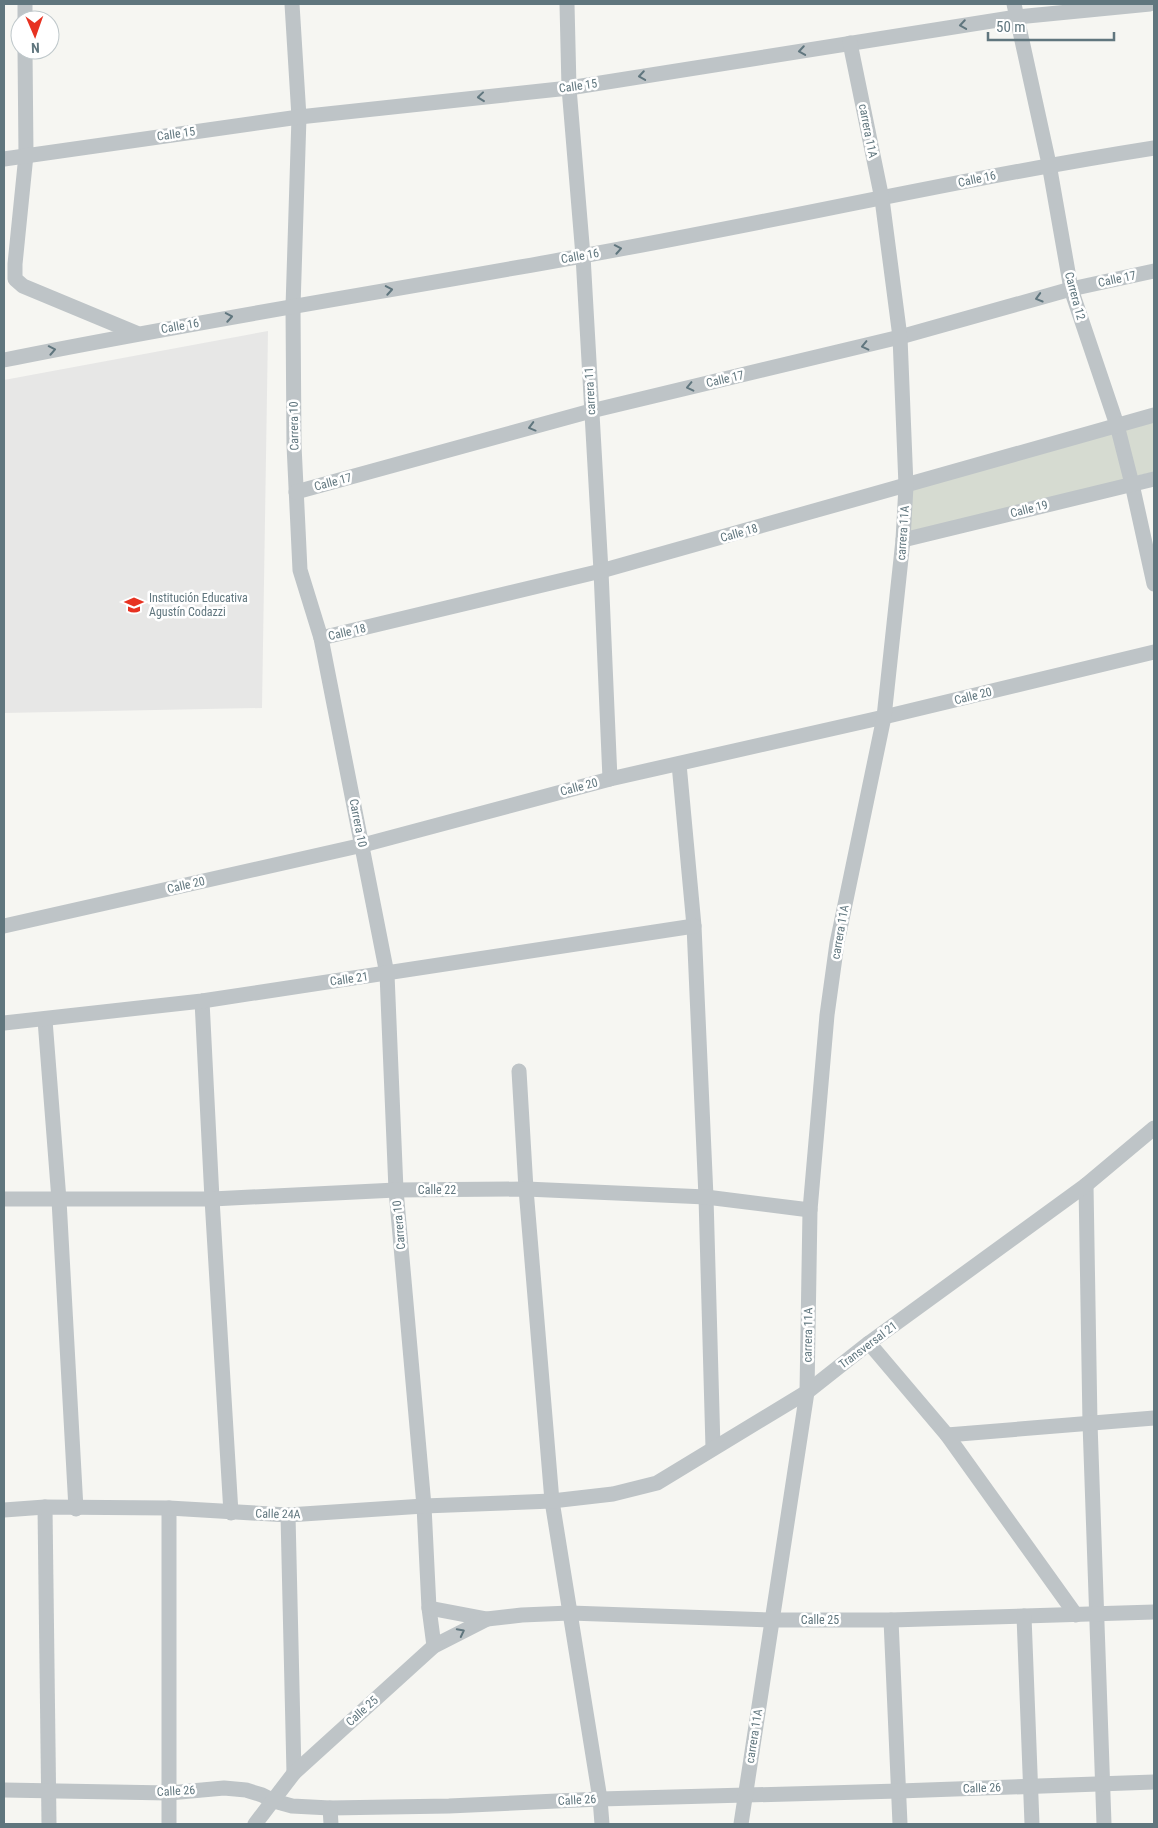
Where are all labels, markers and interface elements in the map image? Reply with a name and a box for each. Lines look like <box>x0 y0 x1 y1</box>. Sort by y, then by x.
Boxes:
north arrow <box>10 10 60 60</box>
scale bar <box>988 10 1114 42</box>
text: 50 m <box>996 18 1026 36</box>
one-way arrow <box>959 20 967 30</box>
text: N <box>31 40 40 56</box>
one-way arrow <box>798 45 806 56</box>
one-way arrow <box>638 70 646 81</box>
street label: Calle 15 <box>558 76 598 96</box>
one-way arrow <box>477 91 485 102</box>
street label: carrera 11A <box>856 103 880 159</box>
street label: Calle 15 <box>156 124 196 144</box>
street label: Calle 16 <box>957 168 997 190</box>
one-way arrow <box>613 245 622 255</box>
street label: Calle 16 <box>560 246 600 266</box>
street label: Calle 17 <box>1097 268 1137 290</box>
street label: Carrera 12 <box>1062 270 1088 322</box>
one-way arrow <box>384 285 393 295</box>
one-way arrow <box>1035 293 1043 303</box>
one-way arrow <box>224 313 233 323</box>
street label: Calle 16 <box>160 316 200 336</box>
one-way arrow <box>861 340 870 351</box>
one-way arrow <box>47 345 56 356</box>
street label: carrera 11 <box>582 367 598 415</box>
street label: Calle 17 <box>705 368 745 390</box>
one-way arrow <box>685 381 694 392</box>
street label: Carrera 10 <box>287 401 301 451</box>
one-way arrow <box>528 421 537 432</box>
street label: Calle 17 <box>313 470 353 494</box>
street label: Calle 19 <box>1009 498 1049 520</box>
street label: carrera 11A <box>894 505 912 561</box>
street label: Calle 18 <box>719 521 759 545</box>
place label: Institución Educativa Agustín Codazzi <box>149 591 248 619</box>
school or university icon: Institución Educativa Agustín Codazzi <box>123 594 145 616</box>
street label: Calle 18 <box>327 621 367 643</box>
street label: Calle 20 <box>953 685 993 707</box>
street label: Calle 20 <box>559 775 599 799</box>
street label: Carrera 10 <box>346 798 370 849</box>
street label: Calle 20 <box>166 874 206 896</box>
street label: carrera 11A <box>828 904 852 960</box>
street label: Calle 21 <box>329 969 369 989</box>
street label: Calle 22 <box>418 1183 456 1197</box>
street label: Carrera 10 <box>390 1200 408 1250</box>
street label: carrera 11A <box>801 1307 815 1363</box>
street label: Transversal 21 <box>836 1319 900 1371</box>
street label: Calle 24A <box>255 1507 301 1521</box>
street label: Calle 25 <box>801 1613 839 1627</box>
one-way arrow <box>455 1629 464 1639</box>
street label: Calle 25 <box>343 1693 381 1729</box>
street label: carrera 11A <box>743 1708 765 1764</box>
street label: Calle 26 <box>963 1780 1001 1796</box>
street label: Calle 26 <box>157 1783 196 1799</box>
street label: Calle 26 <box>558 1792 597 1808</box>

